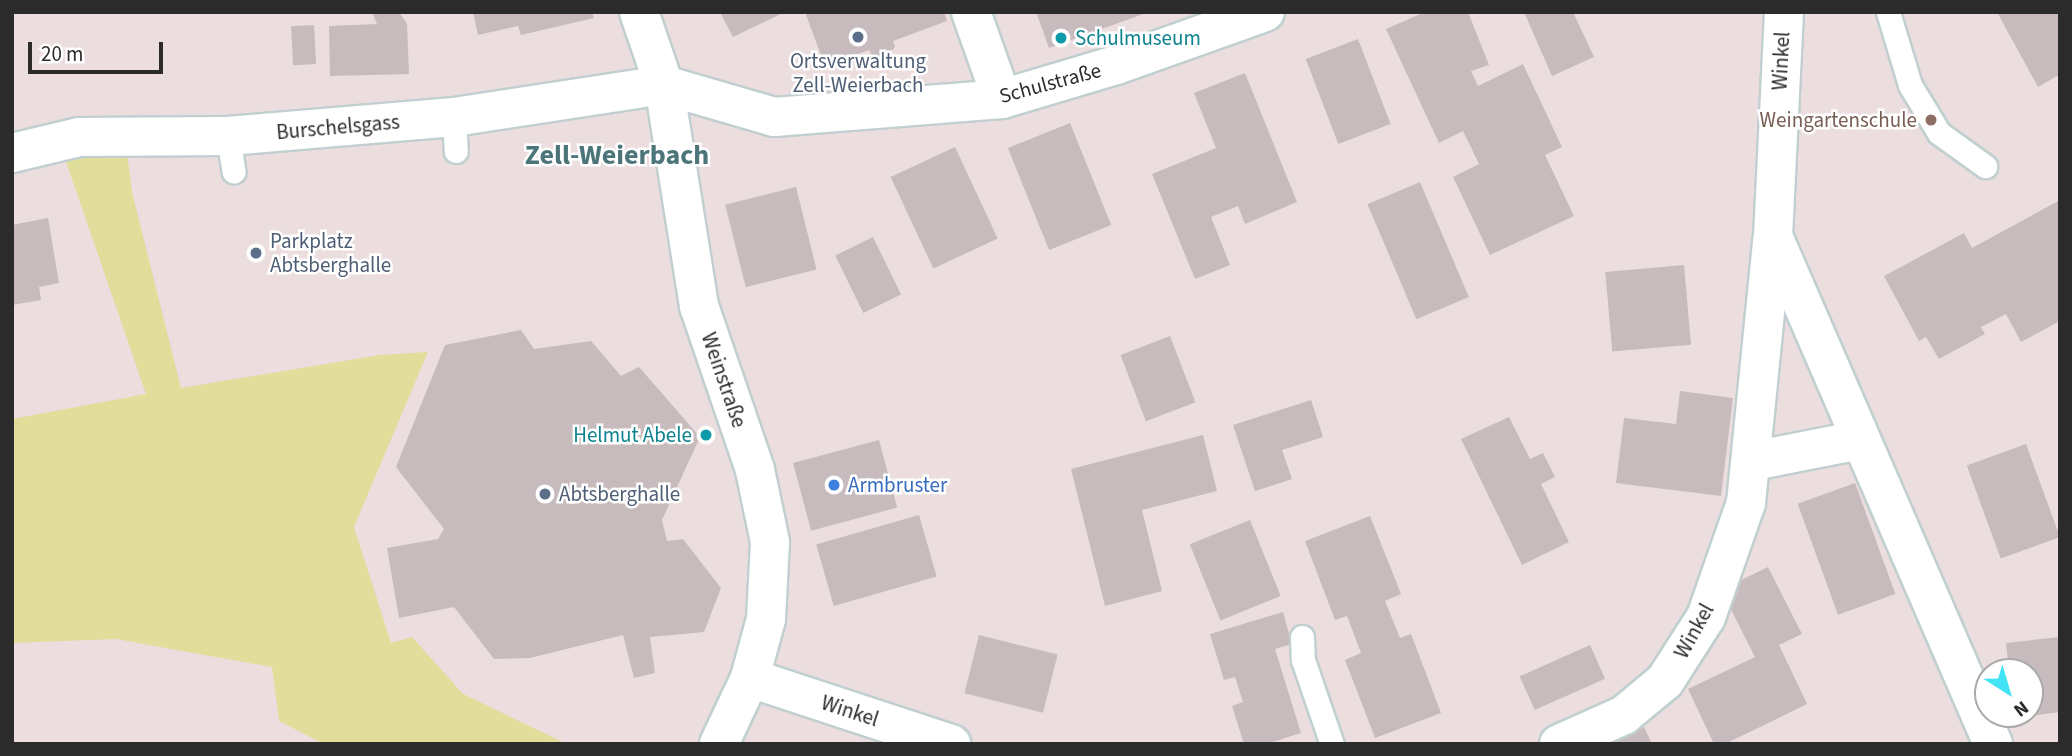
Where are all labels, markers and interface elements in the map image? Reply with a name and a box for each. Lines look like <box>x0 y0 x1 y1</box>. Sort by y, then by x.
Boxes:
place label: Schulmuseum <box>1075 25 1201 51</box>
scale bar <box>32 28 166 72</box>
marker: Ortsverwaltung Zell-Weierbach <box>850 29 866 45</box>
marker: Schulmuseum <box>1053 30 1069 46</box>
street label: Winkel <box>1767 31 1795 91</box>
text: 20 m <box>41 39 83 69</box>
place label: Ortsverwaltung Zell-Weierbach <box>790 48 926 98</box>
street label: Schulstraße <box>996 57 1104 109</box>
place label: Weingartenschule <box>1760 107 1917 133</box>
street label: Burschelsgass <box>275 109 401 145</box>
marker: Weingartenschule <box>1923 112 1939 128</box>
district label: Zell-Weierbach <box>525 138 709 172</box>
place label: Parkplatz Abtsberghalle <box>270 228 391 278</box>
marker: Parkplatz Abtsberghalle <box>248 245 264 261</box>
street label: Weinstraße <box>696 329 752 431</box>
place label: Helmut Abele <box>573 422 692 448</box>
marker: Helmut Abele <box>698 427 714 443</box>
place label: Armbruster <box>848 472 947 498</box>
marker: Armbruster <box>826 477 842 493</box>
place label: Abtsberghalle <box>559 481 680 507</box>
marker: Abtsberghalle <box>537 486 553 502</box>
street label: Winkel <box>1669 599 1719 663</box>
north arrow <box>1974 658 2044 728</box>
street label: Winkel <box>818 690 882 732</box>
text: N <box>2008 694 2034 723</box>

